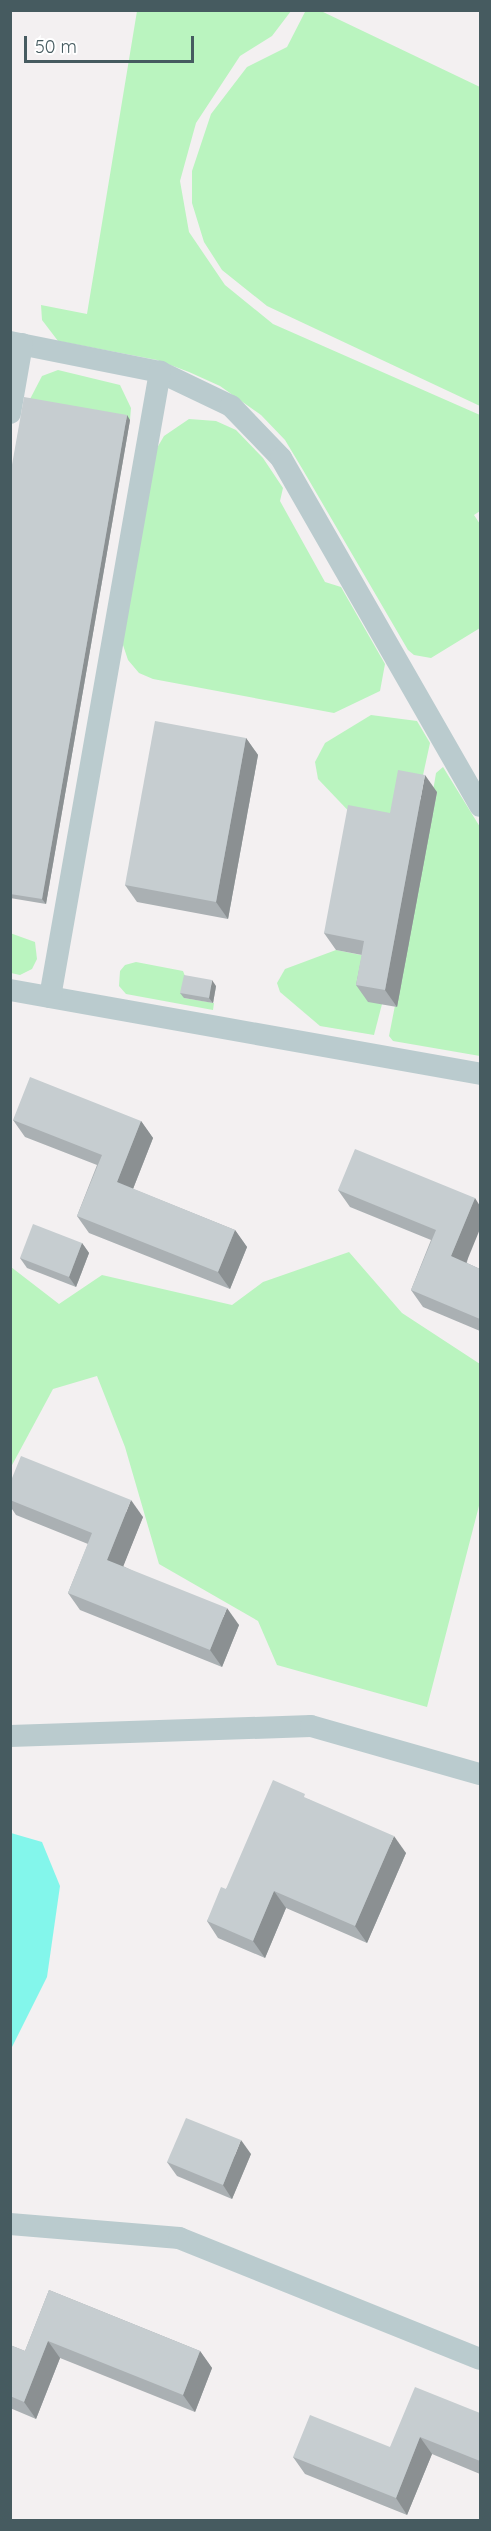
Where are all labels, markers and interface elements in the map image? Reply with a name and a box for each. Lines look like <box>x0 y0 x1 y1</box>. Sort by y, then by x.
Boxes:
scale bar <box>27 24 196 62</box>
text: 50 m <box>35 35 77 58</box>

